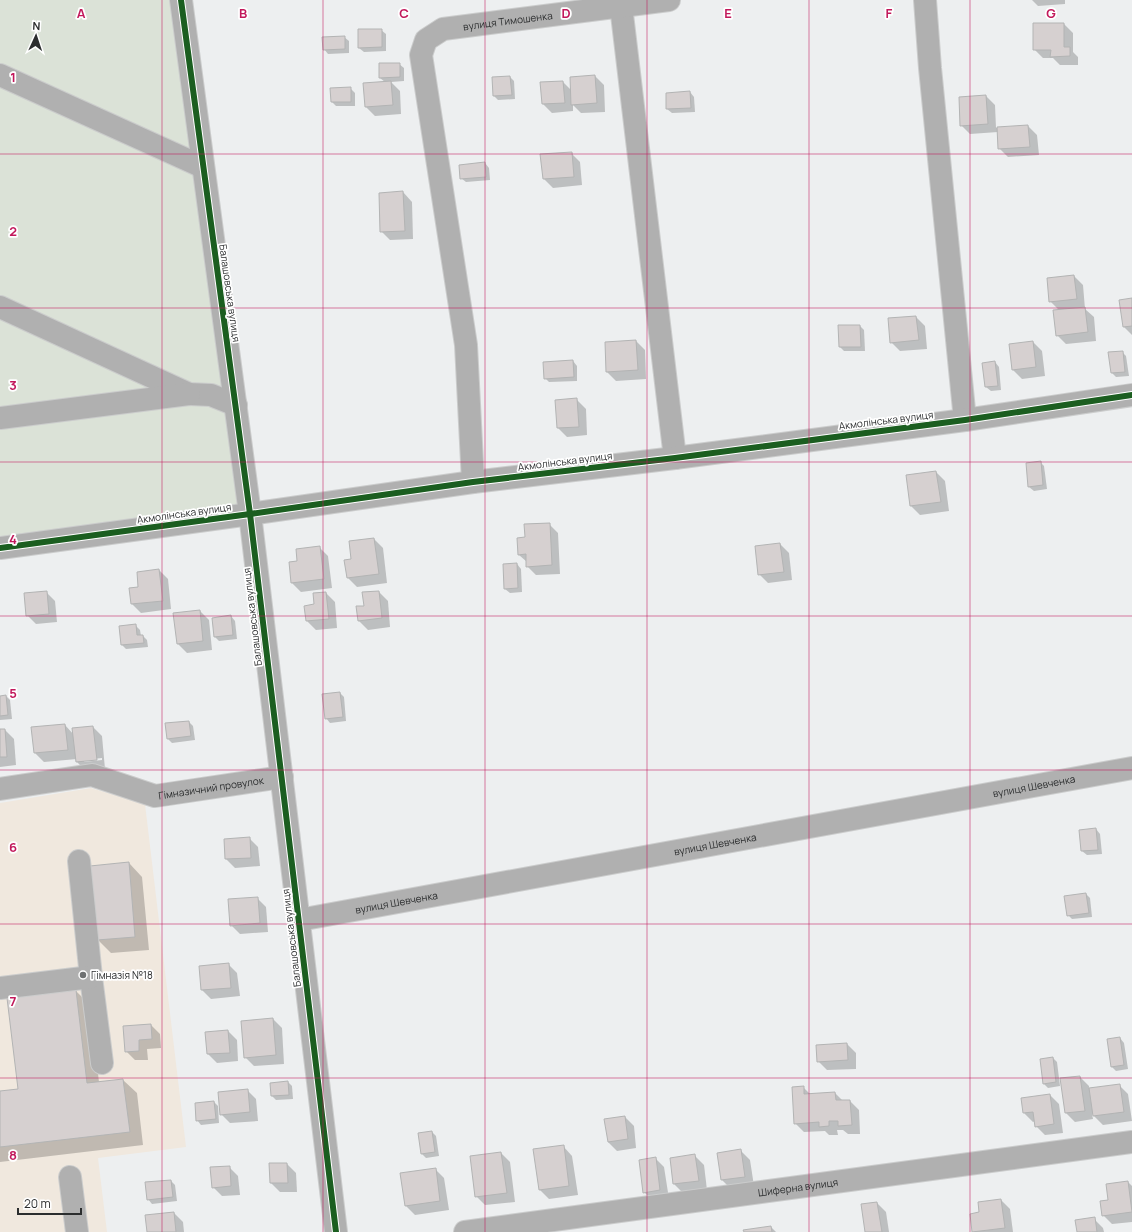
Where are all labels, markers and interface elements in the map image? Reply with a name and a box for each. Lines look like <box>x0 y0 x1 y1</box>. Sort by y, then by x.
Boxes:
text: A <box>77 4 86 22</box>
text: B <box>239 4 247 22</box>
text: C <box>399 4 409 22</box>
text: D <box>561 4 571 22</box>
text: E <box>724 4 732 22</box>
text: F <box>886 4 893 22</box>
text: G <box>1046 4 1056 22</box>
street label: вулиця Тимошенка <box>462 8 553 33</box>
north arrow <box>16 16 56 56</box>
text: N <box>32 18 41 33</box>
text: 1 <box>10 68 16 86</box>
text: 2 <box>9 222 17 240</box>
street label: Балашовська вулиця <box>216 243 244 343</box>
text: 3 <box>9 376 17 394</box>
street label: Акмолінська вулиця <box>838 407 934 433</box>
street label: Акмолінська вулиця <box>517 448 613 474</box>
street label: Акмолінська вулиця <box>136 499 232 527</box>
text: 4 <box>9 530 17 548</box>
street label: Балашовська вулиця <box>239 567 265 667</box>
text: 5 <box>9 684 17 702</box>
street label: вулиця Шевченка <box>991 772 1076 800</box>
street label: Гімназичний провулок <box>157 773 266 802</box>
street label: вулиця Шевченка <box>673 830 758 858</box>
text: 6 <box>9 838 17 856</box>
street label: Балашовська вулиця <box>278 888 304 988</box>
street label: вулиця Шевченка <box>354 888 439 917</box>
place label: Гімназія №18 <box>91 968 153 982</box>
marker: Гімназія №18 <box>78 970 88 980</box>
text: 7 <box>10 992 17 1010</box>
text: 8 <box>9 1146 17 1164</box>
street label: Шиферна вулиця <box>757 1175 839 1199</box>
scale bar <box>18 1190 81 1216</box>
text: 20 m <box>24 1195 51 1212</box>

